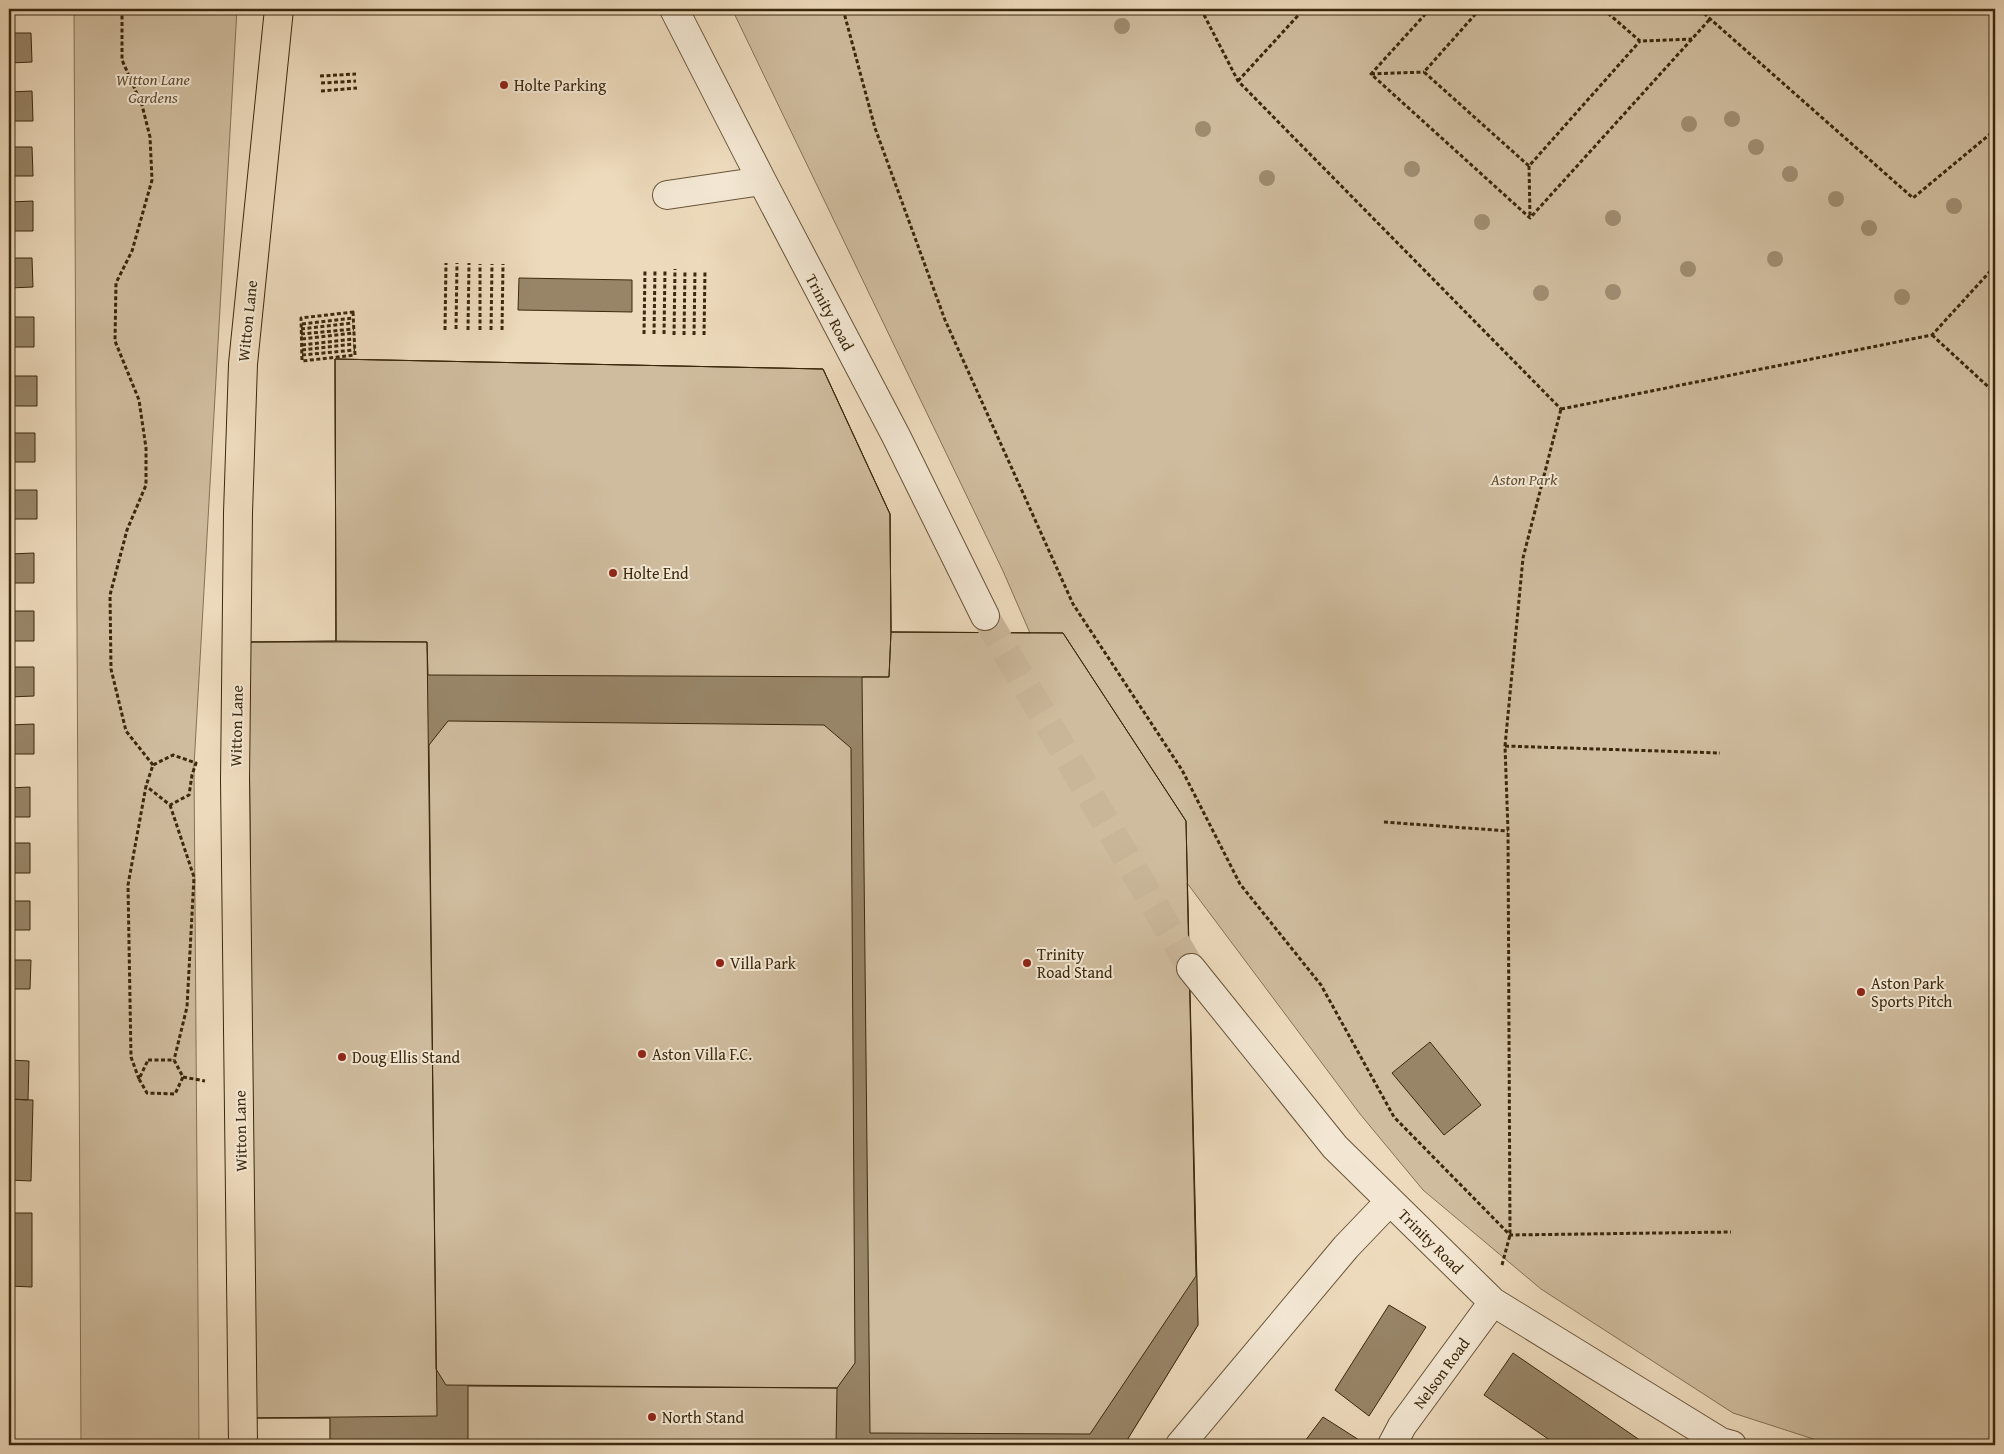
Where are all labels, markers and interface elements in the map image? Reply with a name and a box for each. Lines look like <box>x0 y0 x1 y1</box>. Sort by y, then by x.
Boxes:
park label: Witton Lane Gardens <box>116 67 191 109</box>
place label: Holte Parking <box>514 73 606 97</box>
marker: Holte Parking <box>498 79 510 91</box>
street label: Trinity Road <box>800 269 861 355</box>
street label: Witton Lane <box>231 279 263 363</box>
park label: Aston Park <box>1490 467 1558 491</box>
place label: Holte End <box>623 561 689 585</box>
marker: Holte End <box>607 567 619 579</box>
street label: Witton Lane <box>223 685 249 767</box>
place label: Trinity Road Stand <box>1037 942 1113 984</box>
place label: Villa Park <box>730 951 797 975</box>
marker: Villa Park <box>714 957 726 969</box>
marker: Trinity Road Stand <box>1021 957 1033 969</box>
place label: Aston Park Sports Pitch <box>1871 971 1952 1013</box>
marker: Aston Park Sports Pitch <box>1855 986 1867 998</box>
place label: Aston Villa F.C. <box>652 1042 752 1066</box>
place label: Doug Ellis Stand <box>352 1045 460 1069</box>
marker: Aston Villa F.C. <box>636 1048 648 1060</box>
marker: Doug Ellis Stand <box>336 1051 348 1063</box>
street label: Witton Lane <box>227 1090 253 1172</box>
street label: Trinity Road <box>1393 1203 1470 1280</box>
street label: Nelson Road <box>1407 1332 1475 1414</box>
place label: North Stand <box>662 1405 744 1429</box>
marker: North Stand <box>646 1411 658 1423</box>

